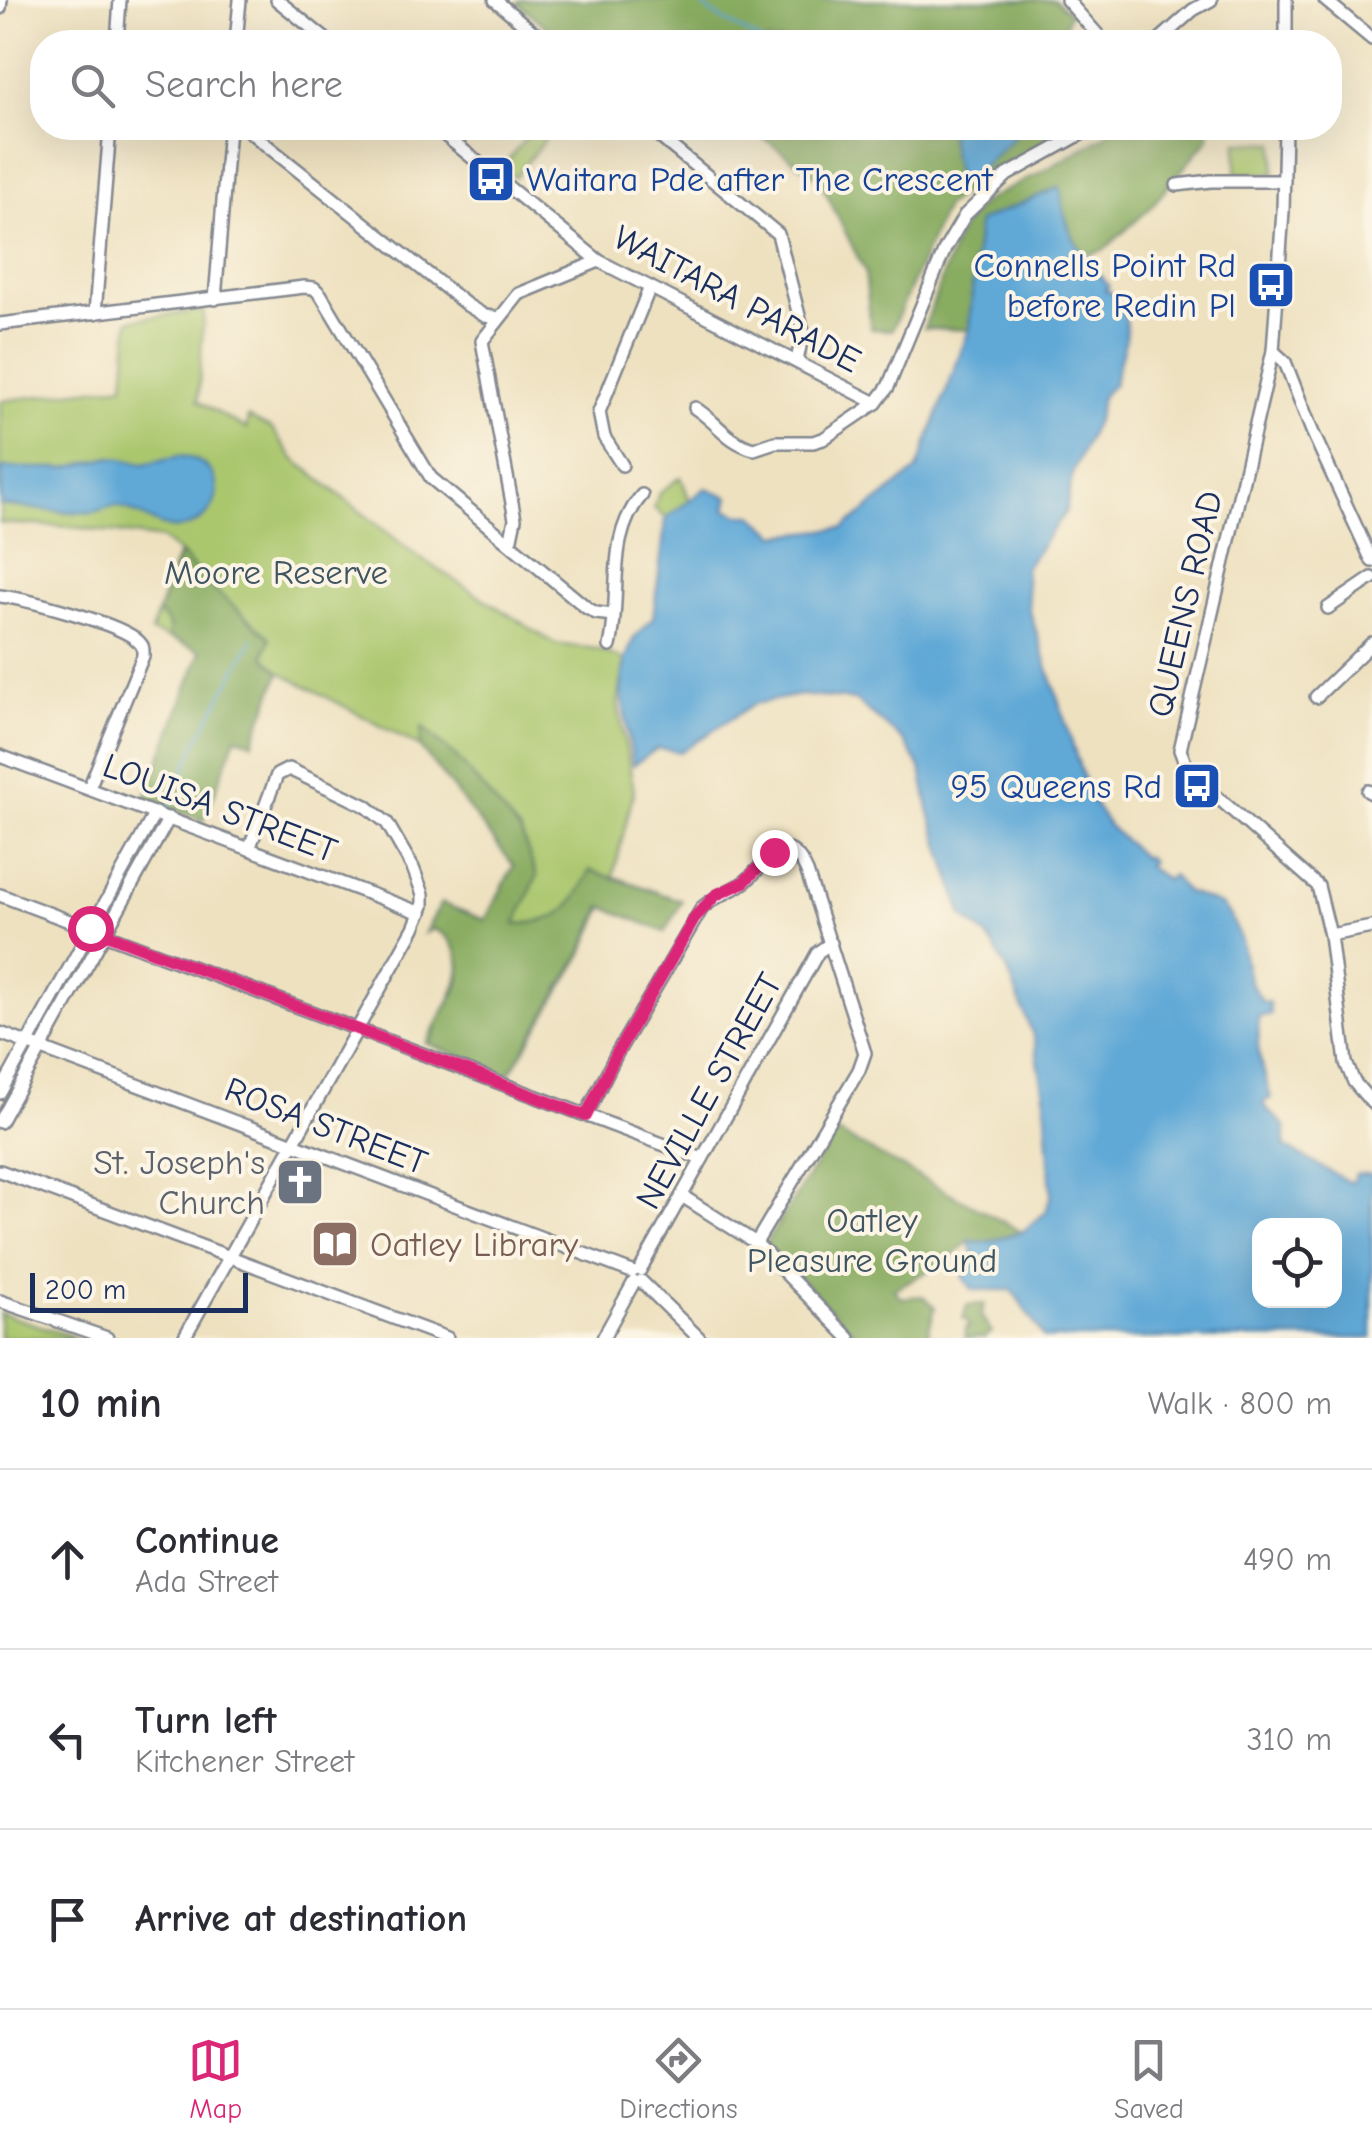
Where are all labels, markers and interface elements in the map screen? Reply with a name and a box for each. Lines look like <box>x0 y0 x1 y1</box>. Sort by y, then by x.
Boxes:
search box <box>30 30 1342 140</box>
icon: search <box>65 58 120 113</box>
text: Search here <box>145 63 343 107</box>
bus stop icon: Waitara Pde after The Crescent <box>465 153 517 205</box>
place label: Waitara Pde after The Crescent <box>526 159 994 200</box>
street label: WAITARA PARADE <box>606 217 868 381</box>
place label: Connells Point Rd before Redin Pl <box>974 245 1236 326</box>
bus stop icon: Connells Point Rd before Redin Pl <box>1245 259 1297 311</box>
street label: QUEENS ROAD <box>1139 487 1231 721</box>
park label: Moore Reserve <box>164 552 388 593</box>
street label: LOUISA STREET <box>97 745 343 871</box>
bus stop icon: 95 Queens Rd <box>1171 760 1223 812</box>
place label: 95 Queens Rd <box>950 766 1162 807</box>
route end <box>752 830 798 876</box>
route start <box>68 906 114 952</box>
street label: NEVILLE STREET <box>627 966 791 1216</box>
street label: ROSA STREET <box>219 1069 433 1183</box>
place label: St. Joseph's Church <box>94 1142 265 1223</box>
church icon: St. Joseph's Church <box>274 1156 326 1208</box>
park label: Oatley Pleasure Ground <box>747 1200 997 1281</box>
library icon: Oatley Library <box>309 1218 361 1270</box>
map controls <box>1252 1218 1342 1308</box>
button: locate <box>1252 1218 1342 1308</box>
place label: Oatley Library <box>370 1224 578 1265</box>
scale bar <box>30 1268 248 1312</box>
text: 200 m <box>45 1274 126 1306</box>
text: 10 min <box>40 1379 162 1428</box>
text: Walk · 800 m <box>1148 1385 1332 1422</box>
text: Continue <box>135 1519 279 1563</box>
icon: ahead <box>40 1532 95 1587</box>
text: 490 m <box>1243 1541 1332 1578</box>
text: Ada Street <box>135 1563 278 1600</box>
text: Turn left <box>135 1699 276 1743</box>
icon: left <box>40 1712 95 1767</box>
text: 310 m <box>1246 1721 1332 1758</box>
text: Kitchener Street <box>135 1743 354 1780</box>
icon: arrive <box>40 1892 95 1947</box>
text: Arrive at destination <box>135 1897 467 1941</box>
tab: Map <box>188 2033 243 2125</box>
tab: Directions <box>619 2033 738 2125</box>
tab: Saved <box>1114 2033 1184 2125</box>

